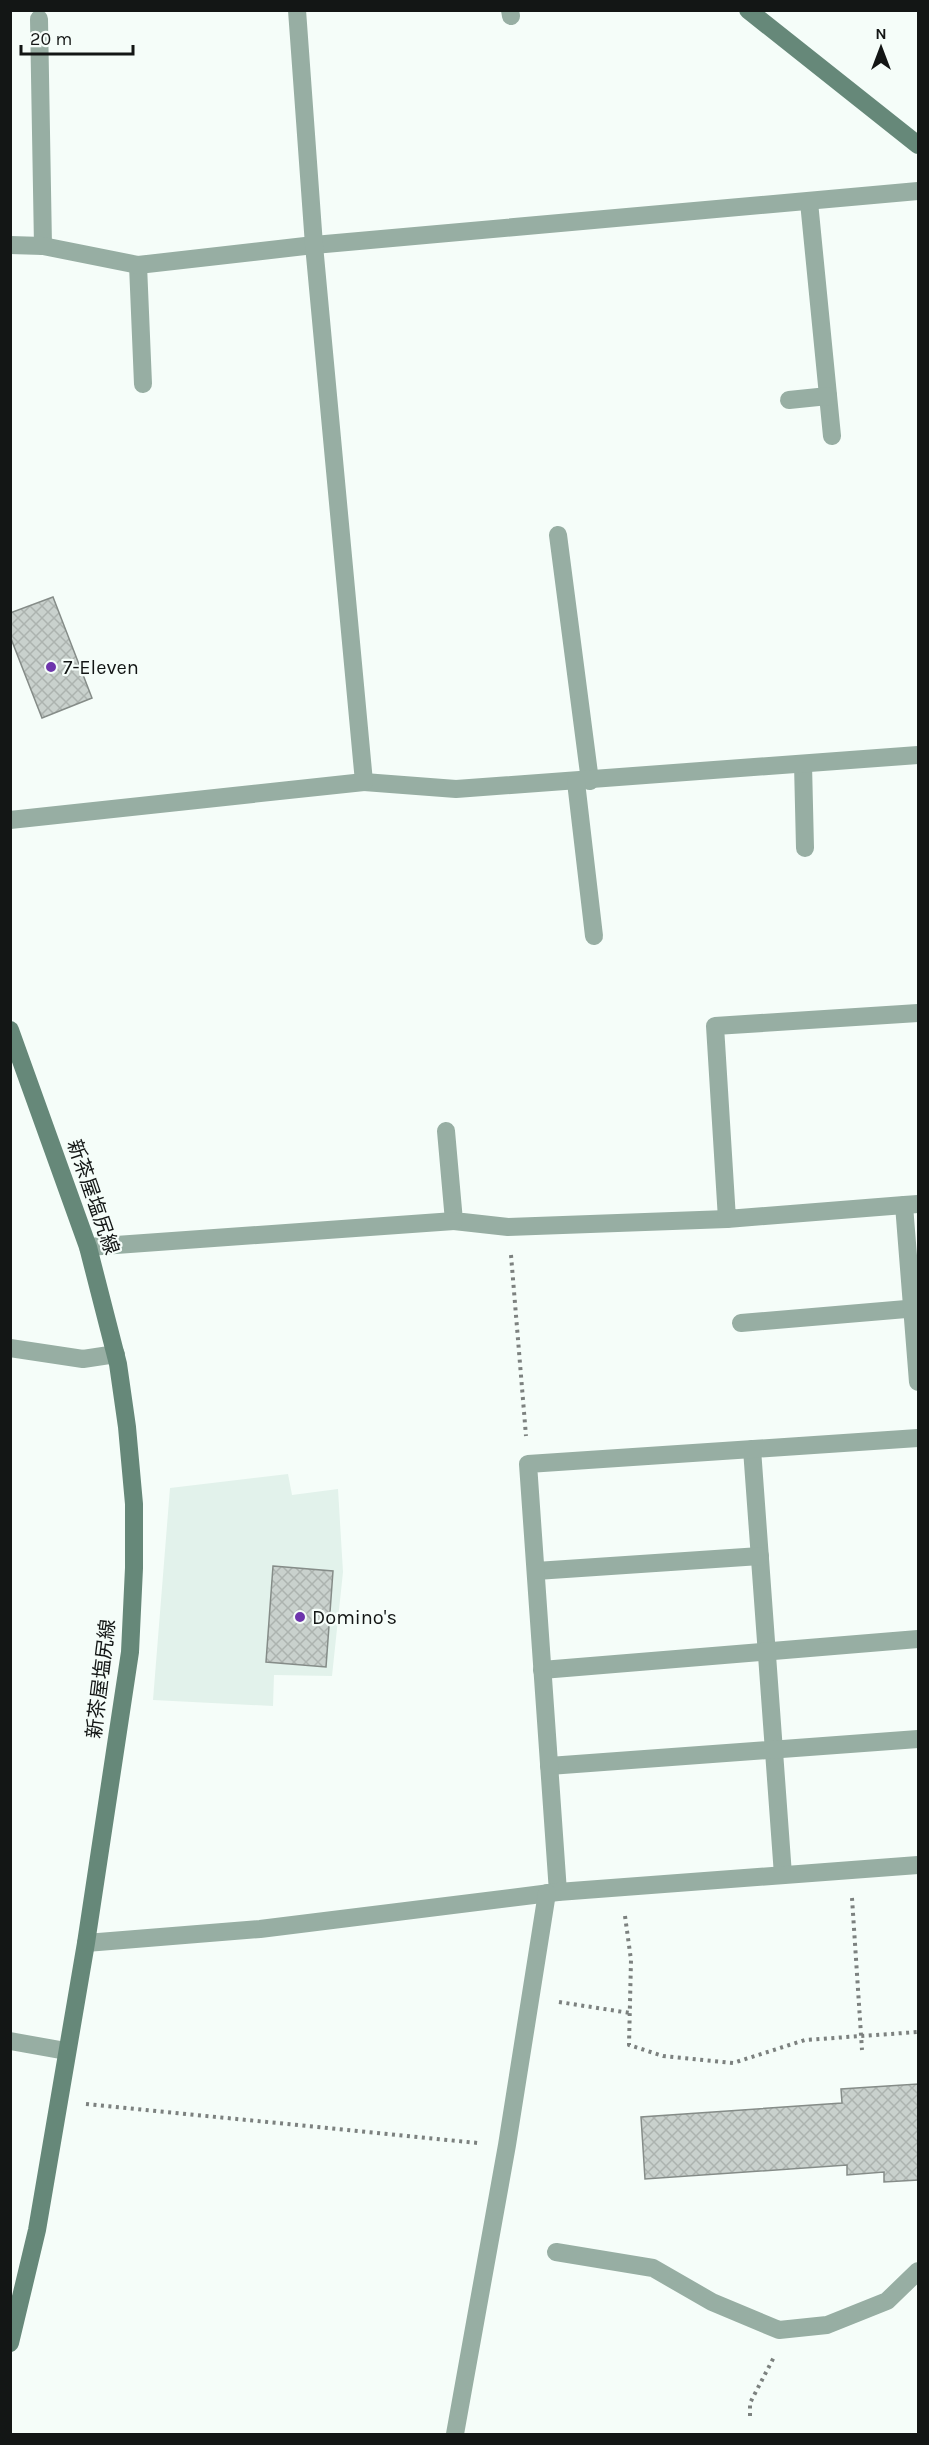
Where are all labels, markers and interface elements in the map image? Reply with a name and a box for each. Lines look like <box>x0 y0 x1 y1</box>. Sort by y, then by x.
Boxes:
scale bar <box>21 18 134 56</box>
north arrow <box>851 18 911 78</box>
text: N <box>875 24 887 43</box>
text: 20 m <box>30 28 72 50</box>
place label: 7-Eleven <box>63 656 139 679</box>
marker: 7-Eleven <box>44 660 58 674</box>
street label: 新茶屋塩尻線 <box>63 1137 123 1257</box>
place label: Domino's <box>312 1606 397 1629</box>
marker: Domino's <box>293 1610 307 1624</box>
street label: 新茶屋塩尻線 <box>82 1618 120 1740</box>

